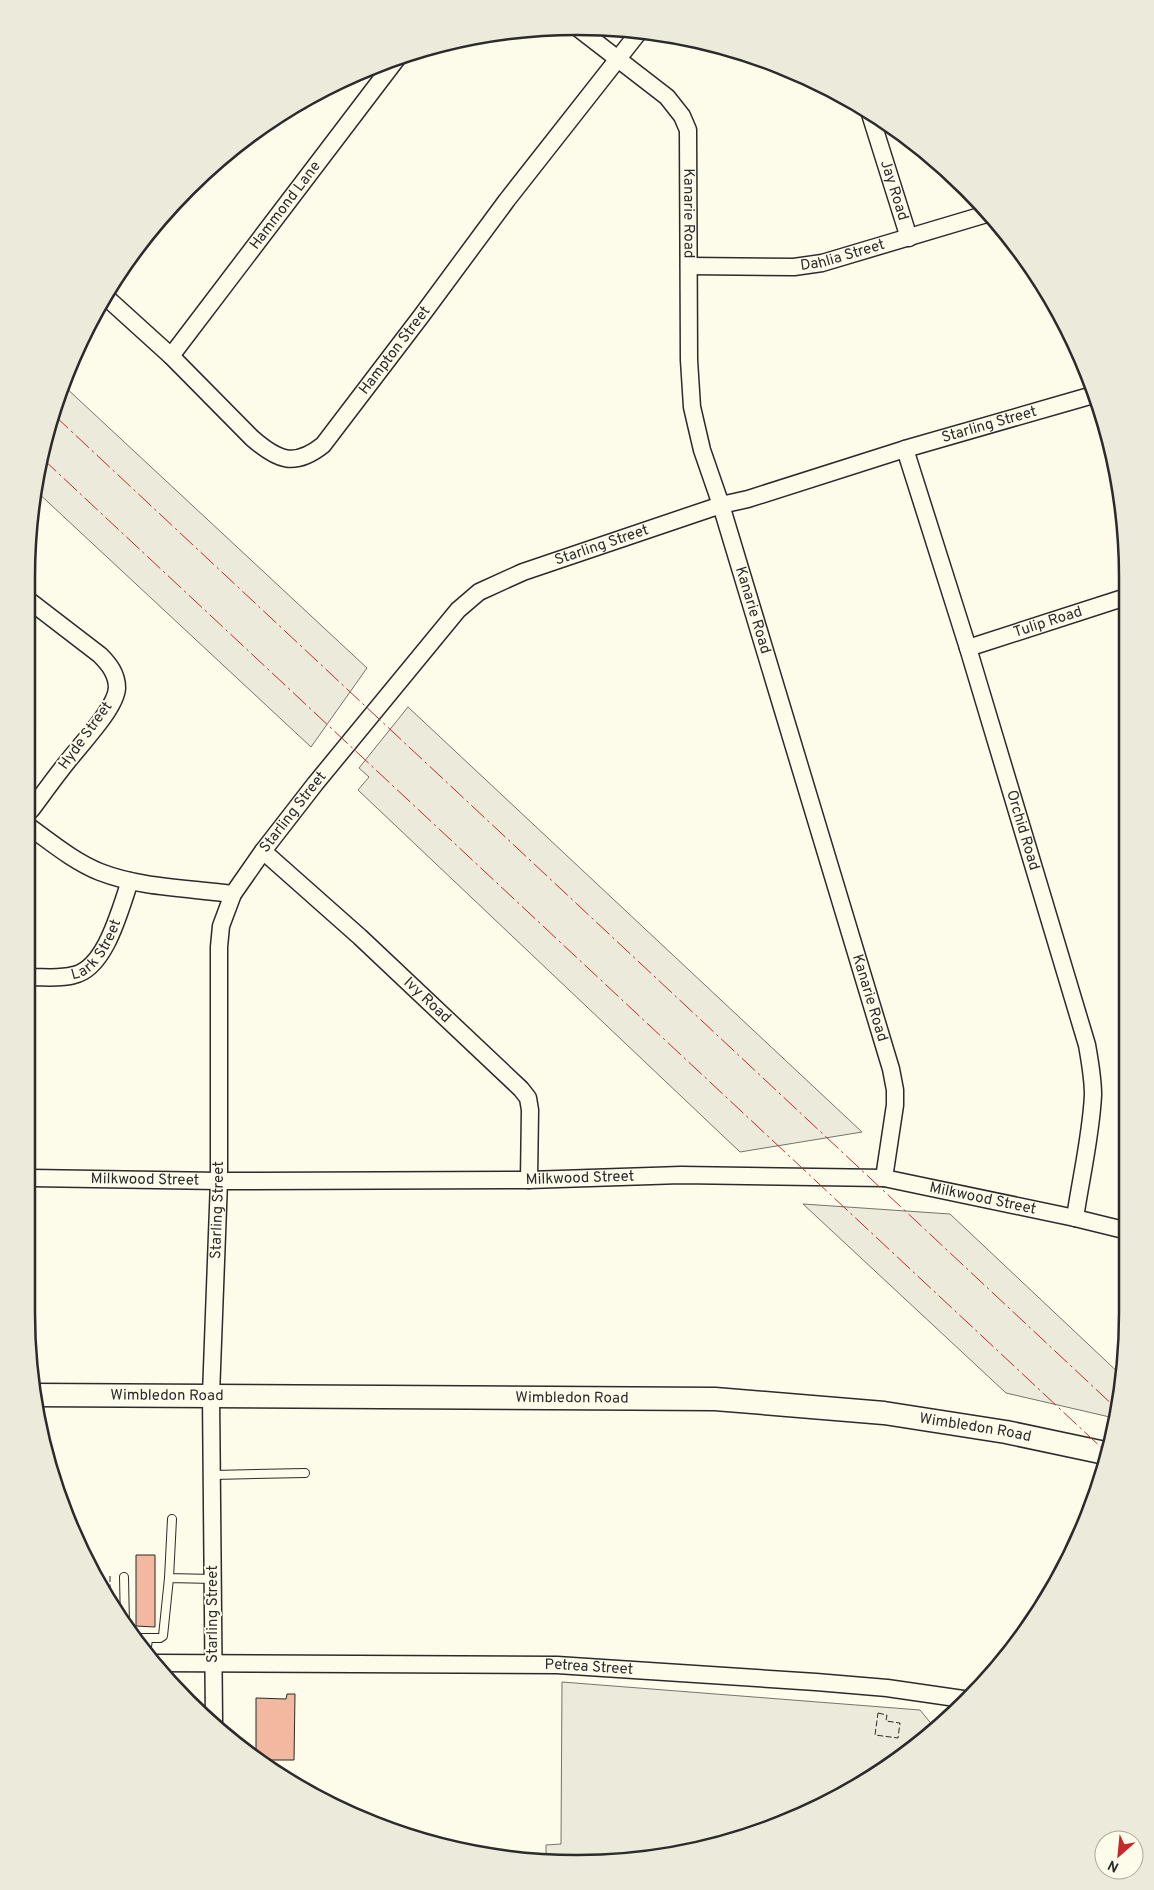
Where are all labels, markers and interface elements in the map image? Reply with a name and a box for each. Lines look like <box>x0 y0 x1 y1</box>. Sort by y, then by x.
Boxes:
street label: Hammond Lane <box>246 158 325 254</box>
street label: Jay Road <box>876 158 912 223</box>
street label: Kanarie Road <box>679 168 698 259</box>
street label: Dahlia Street <box>799 235 887 275</box>
street label: Hampton Street <box>355 302 435 399</box>
street label: Starling Street <box>940 402 1039 447</box>
street label: Starling Street <box>552 521 651 570</box>
street label: Kanarie Road <box>731 564 775 656</box>
street label: Tulip Road <box>1011 602 1085 642</box>
street label: Hyde Street <box>55 698 117 774</box>
street label: Starling Street <box>256 768 331 857</box>
street label: Orchid Road <box>1002 788 1044 873</box>
street label: Lark Street <box>69 917 126 985</box>
street label: Kanarie Road <box>847 952 892 1044</box>
street label: Ivy Road <box>399 973 455 1027</box>
street label: Starling Street <box>207 1161 229 1259</box>
street label: Milkwood Street <box>525 1167 635 1190</box>
street label: Milkwood Street <box>90 1169 199 1190</box>
street label: Milkwood Street <box>928 1178 1038 1219</box>
street label: Wimbledon Road <box>110 1386 224 1406</box>
street label: Wimbledon Road <box>515 1388 629 1408</box>
street label: Wimbledon Road <box>918 1409 1033 1447</box>
street label: Starling Street <box>204 1565 223 1663</box>
street label: Petrea Street <box>545 1655 634 1679</box>
north arrow <box>1094 1830 1144 1880</box>
text: N <box>1105 1855 1122 1875</box>

